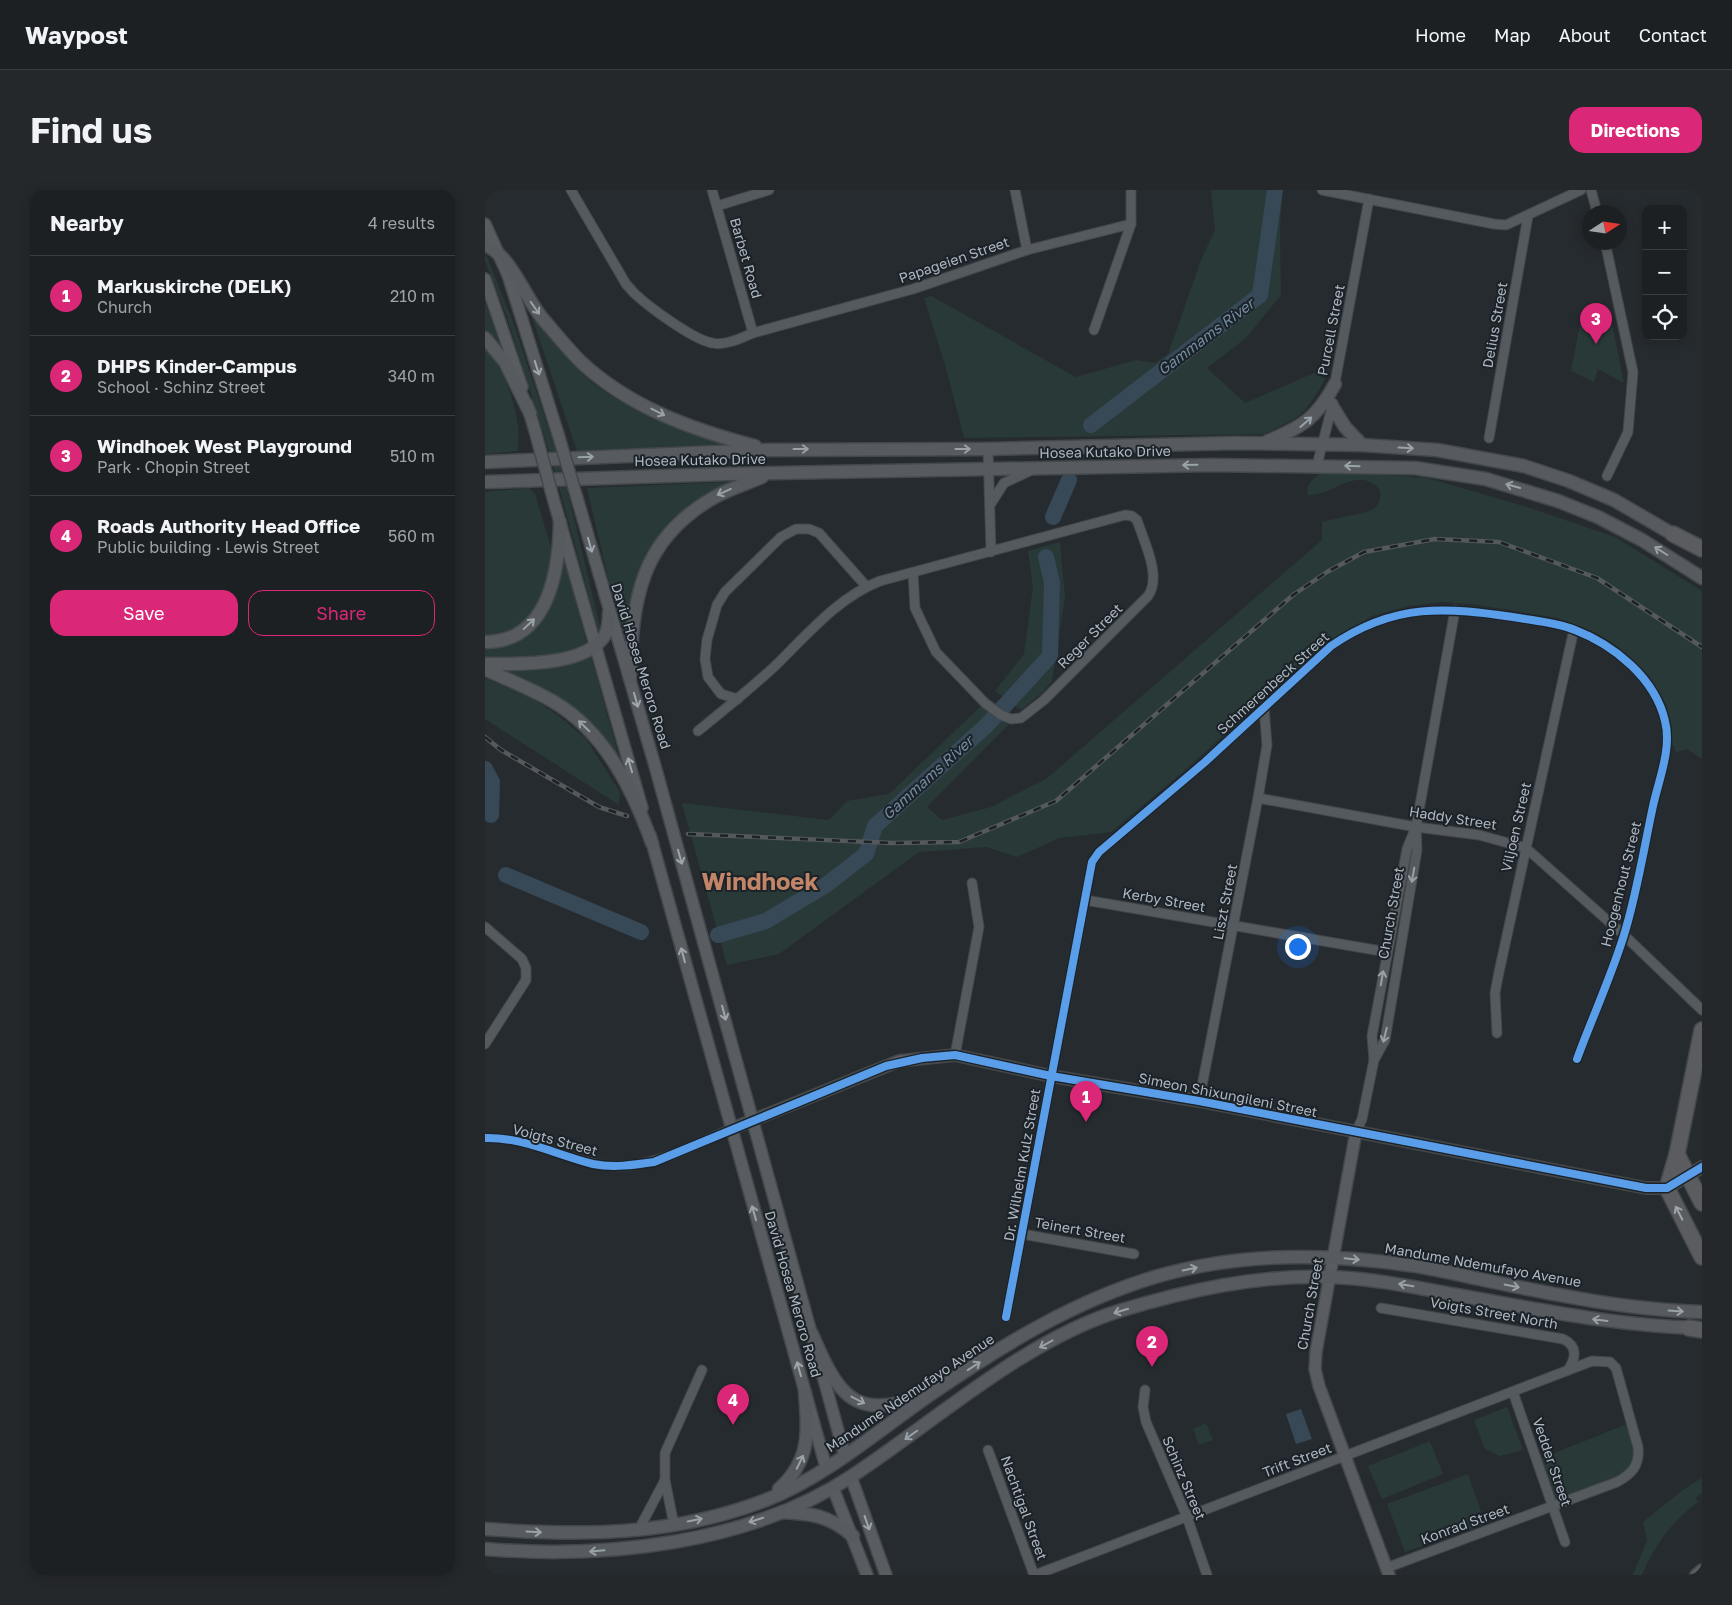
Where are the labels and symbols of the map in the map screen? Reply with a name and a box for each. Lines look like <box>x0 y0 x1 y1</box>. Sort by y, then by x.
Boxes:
north arrow <box>1582 205 1627 250</box>
street label: Barbet Road <box>727 216 766 300</box>
street label: Papageien Street <box>896 233 1011 286</box>
street label: Delius Street <box>1479 281 1510 369</box>
street label: Purcell Street <box>1313 283 1348 377</box>
water label: Gammams River <box>1154 293 1259 378</box>
one-way arrow <box>530 301 540 315</box>
pin: 3 <box>1580 303 1612 344</box>
one-way arrow <box>533 360 543 376</box>
one-way arrow <box>650 408 665 417</box>
one-way arrow <box>1299 416 1312 428</box>
street label: Hosea Kutako Drive <box>1039 442 1171 461</box>
one-way arrow <box>1398 443 1414 452</box>
one-way arrow <box>792 444 809 454</box>
one-way arrow <box>955 444 971 454</box>
street label: Hosea Kutako Drive <box>634 450 766 469</box>
one-way arrow <box>578 452 594 462</box>
one-way arrow <box>1182 461 1198 470</box>
one-way arrow <box>1344 461 1360 471</box>
one-way arrow <box>1505 481 1521 490</box>
one-way arrow <box>717 488 732 498</box>
one-way arrow <box>585 536 595 552</box>
one-way arrow <box>1655 546 1669 556</box>
street label: David Hosea Meroro Road <box>608 581 675 751</box>
street label: Reger Street <box>1054 600 1126 672</box>
one-way arrow <box>522 618 535 630</box>
street label: Schmerenbeck Street <box>1213 628 1332 737</box>
one-way arrow <box>632 692 642 708</box>
one-way arrow <box>578 720 590 733</box>
water label: Gammams River <box>878 730 978 823</box>
one-way arrow <box>625 757 635 773</box>
street label: Viljoen Street <box>1497 780 1534 873</box>
street label: Haddy Street <box>1408 802 1498 833</box>
street label: Hoogenhout Street <box>1597 819 1644 948</box>
one-way arrow <box>676 848 686 864</box>
street label: Liszt Street <box>1209 862 1240 941</box>
district label: Windhoek <box>702 866 819 895</box>
street label: Church Street <box>1374 866 1407 960</box>
one-way arrow <box>1407 867 1417 883</box>
street label: Kerby Street <box>1121 884 1207 915</box>
your location <box>1285 934 1311 960</box>
one-way arrow <box>678 948 687 964</box>
one-way arrow <box>1378 970 1388 986</box>
one-way arrow <box>720 1005 729 1021</box>
one-way arrow <box>1380 1026 1389 1042</box>
street label: Simeon Shixungileni Street <box>1137 1069 1319 1120</box>
pin: 1 <box>1070 1081 1102 1122</box>
street label: Dr. Wilhelm Kulz Street <box>1000 1087 1043 1243</box>
street label: Voigts Street <box>511 1120 599 1159</box>
one-way arrow <box>749 1205 759 1221</box>
one-way arrow <box>1674 1206 1684 1221</box>
street label: David Hosea Meroro Road <box>762 1209 825 1379</box>
street label: Teinert Street <box>1033 1213 1127 1246</box>
street label: Mandume Ndemufayo Avenue <box>1384 1239 1583 1290</box>
one-way arrow <box>1344 1254 1360 1264</box>
street label: Church Street <box>1293 1257 1326 1351</box>
one-way arrow <box>1182 1264 1198 1273</box>
one-way arrow <box>1398 1280 1414 1290</box>
one-way arrow <box>1504 1281 1520 1291</box>
street label: Voigts Street North <box>1429 1293 1559 1332</box>
one-way arrow <box>1114 1306 1130 1316</box>
one-way arrow <box>1668 1306 1684 1315</box>
one-way arrow <box>1592 1315 1608 1325</box>
pin: 2 <box>1136 1326 1168 1367</box>
street label: Mandume Ndemufayo Avenue <box>822 1330 997 1455</box>
one-way arrow <box>1039 1340 1054 1350</box>
one-way arrow <box>967 1361 981 1371</box>
one-way arrow <box>793 1362 803 1378</box>
pin: 4 <box>717 1384 749 1425</box>
one-way arrow <box>850 1396 865 1405</box>
street label: Vedder Street <box>1529 1415 1576 1508</box>
one-way arrow <box>904 1430 918 1440</box>
street label: Schinz Street <box>1159 1433 1210 1522</box>
street label: Trift Street <box>1260 1439 1334 1480</box>
street label: Nachtigal Street <box>998 1453 1051 1562</box>
one-way arrow <box>795 1455 805 1470</box>
street label: Konrad Street <box>1418 1500 1512 1547</box>
one-way arrow <box>863 1514 872 1530</box>
one-way arrow <box>687 1515 703 1524</box>
one-way arrow <box>749 1516 764 1525</box>
one-way arrow <box>525 1528 541 1537</box>
one-way arrow <box>589 1547 605 1556</box>

